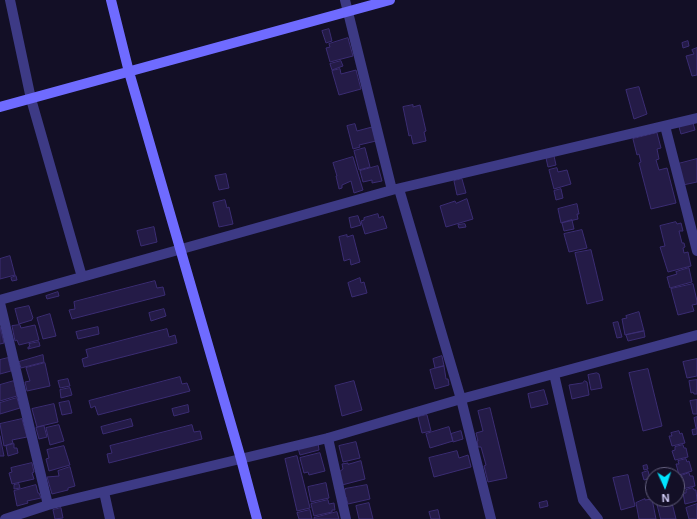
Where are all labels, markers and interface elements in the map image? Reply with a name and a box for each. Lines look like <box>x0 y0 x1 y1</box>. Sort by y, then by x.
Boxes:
north arrow <box>645 467 685 507</box>
text: N <box>661 492 670 504</box>

